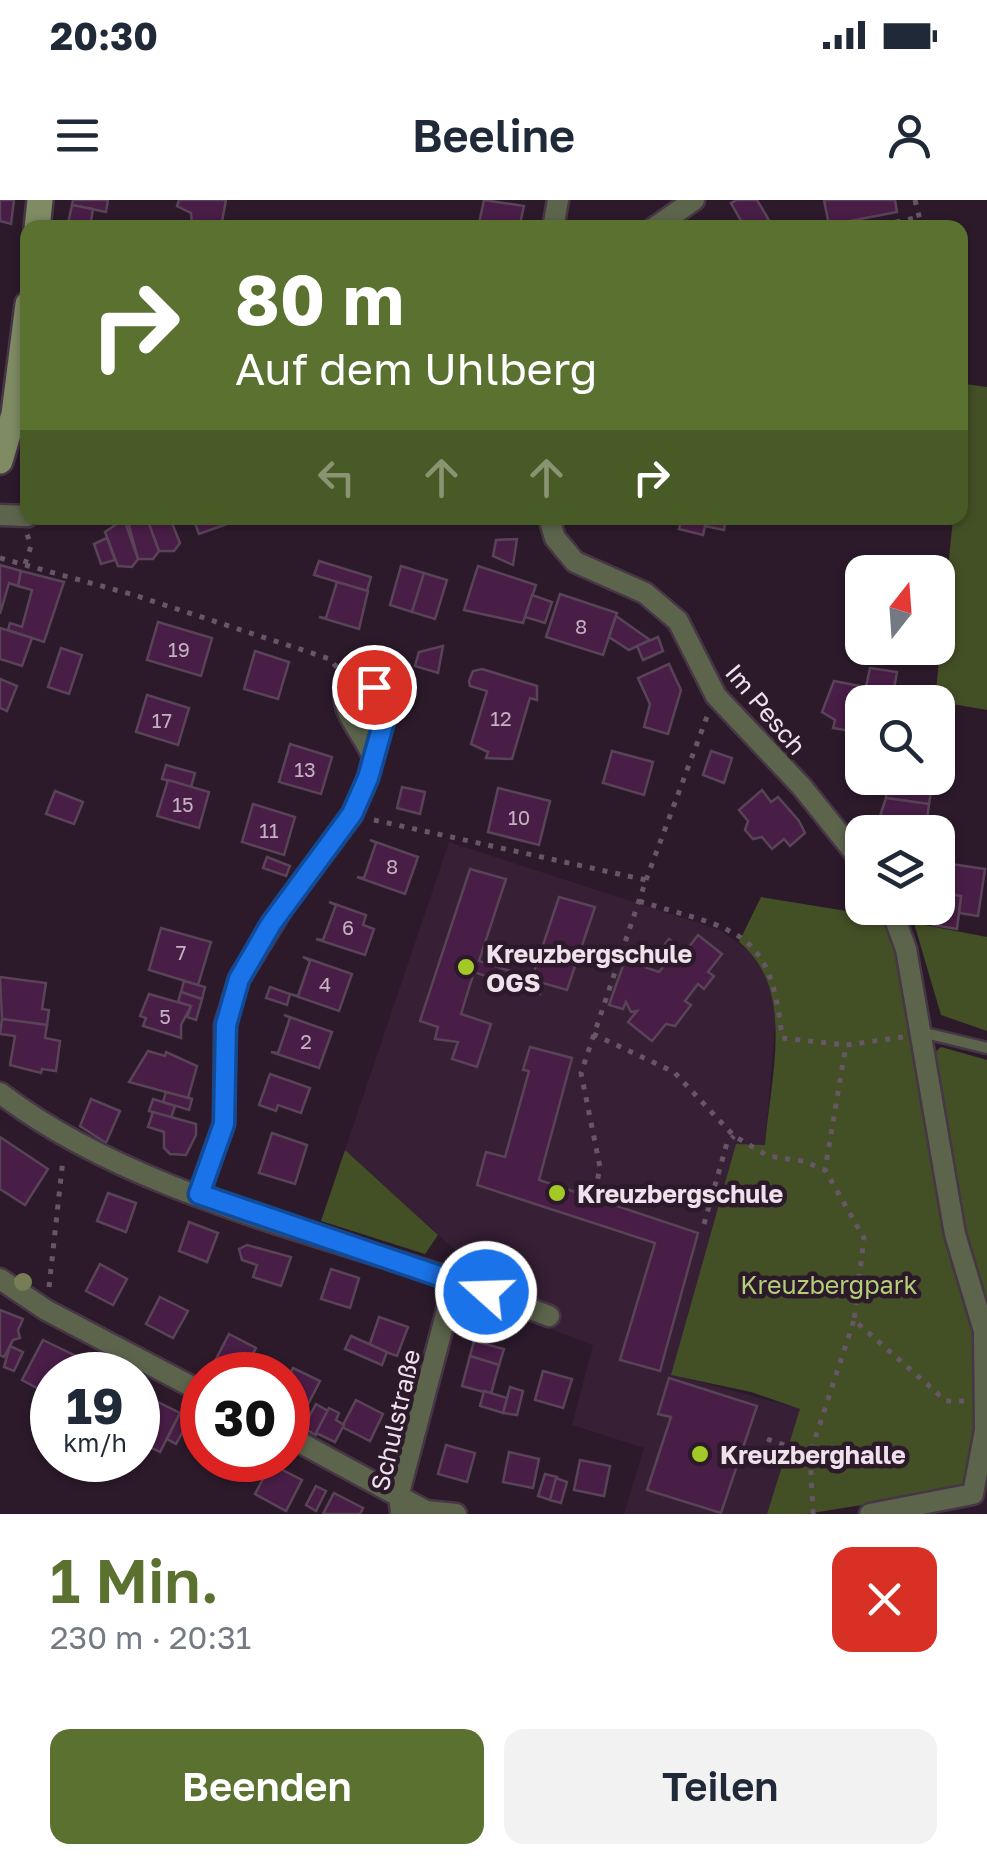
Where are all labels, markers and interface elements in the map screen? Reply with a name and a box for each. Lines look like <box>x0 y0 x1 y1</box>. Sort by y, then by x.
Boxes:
text: 20:30 <box>50 13 158 58</box>
icon: menu <box>50 108 105 163</box>
text: Beeline <box>412 108 575 162</box>
icon: person <box>882 108 937 163</box>
text: 80 m <box>235 256 404 340</box>
icon: right <box>70 260 200 390</box>
text: Auf dem Uhlberg <box>235 341 597 395</box>
icon: left <box>309 450 364 505</box>
icon: ahead <box>414 450 469 505</box>
icon: ahead <box>519 450 574 505</box>
icon: right <box>624 450 679 505</box>
north arrow <box>845 555 955 665</box>
map controls <box>845 555 955 925</box>
house number: 8 <box>575 614 587 638</box>
house number: 19 <box>168 637 190 661</box>
pin <box>332 645 417 730</box>
street label: Im Pesch <box>719 657 813 761</box>
icon: arrive <box>347 660 402 715</box>
button: search <box>845 685 955 795</box>
house number: 12 <box>490 706 512 730</box>
house number: 17 <box>152 708 172 732</box>
house number: 13 <box>294 757 316 781</box>
house number: 15 <box>172 792 194 816</box>
house number: 10 <box>508 805 530 829</box>
button: layers <box>845 815 955 925</box>
house number: 11 <box>259 818 279 842</box>
house number: 8 <box>386 854 398 878</box>
house number: 6 <box>342 915 354 939</box>
place label: Kreuzbergschule OGS <box>486 938 692 998</box>
house number: 7 <box>176 940 186 964</box>
marker: Kreuzbergschule OGS <box>455 956 477 978</box>
house number: 4 <box>319 972 331 996</box>
house number: 5 <box>159 1004 171 1028</box>
house number: 2 <box>300 1029 312 1053</box>
place label: Kreuzbergschule <box>577 1178 783 1209</box>
marker: Kreuzbergschule <box>546 1182 568 1204</box>
position arrow <box>434 1240 538 1344</box>
park label: Kreuzbergpark <box>740 1269 918 1300</box>
street label: Schulstraße <box>364 1346 426 1494</box>
speed limit sign: 30 <box>180 1352 310 1482</box>
text: 19 <box>66 1375 124 1435</box>
text: km/h <box>63 1427 127 1458</box>
place label: Kreuzberghalle <box>720 1439 906 1470</box>
marker: Kreuzberghalle <box>689 1443 711 1465</box>
text: 1 Min. <box>50 1544 219 1616</box>
button: close <box>832 1547 937 1652</box>
text: 230 m · 20:31 <box>50 1618 251 1656</box>
button: Beenden <box>50 1729 484 1844</box>
button: Teilen <box>504 1729 937 1844</box>

